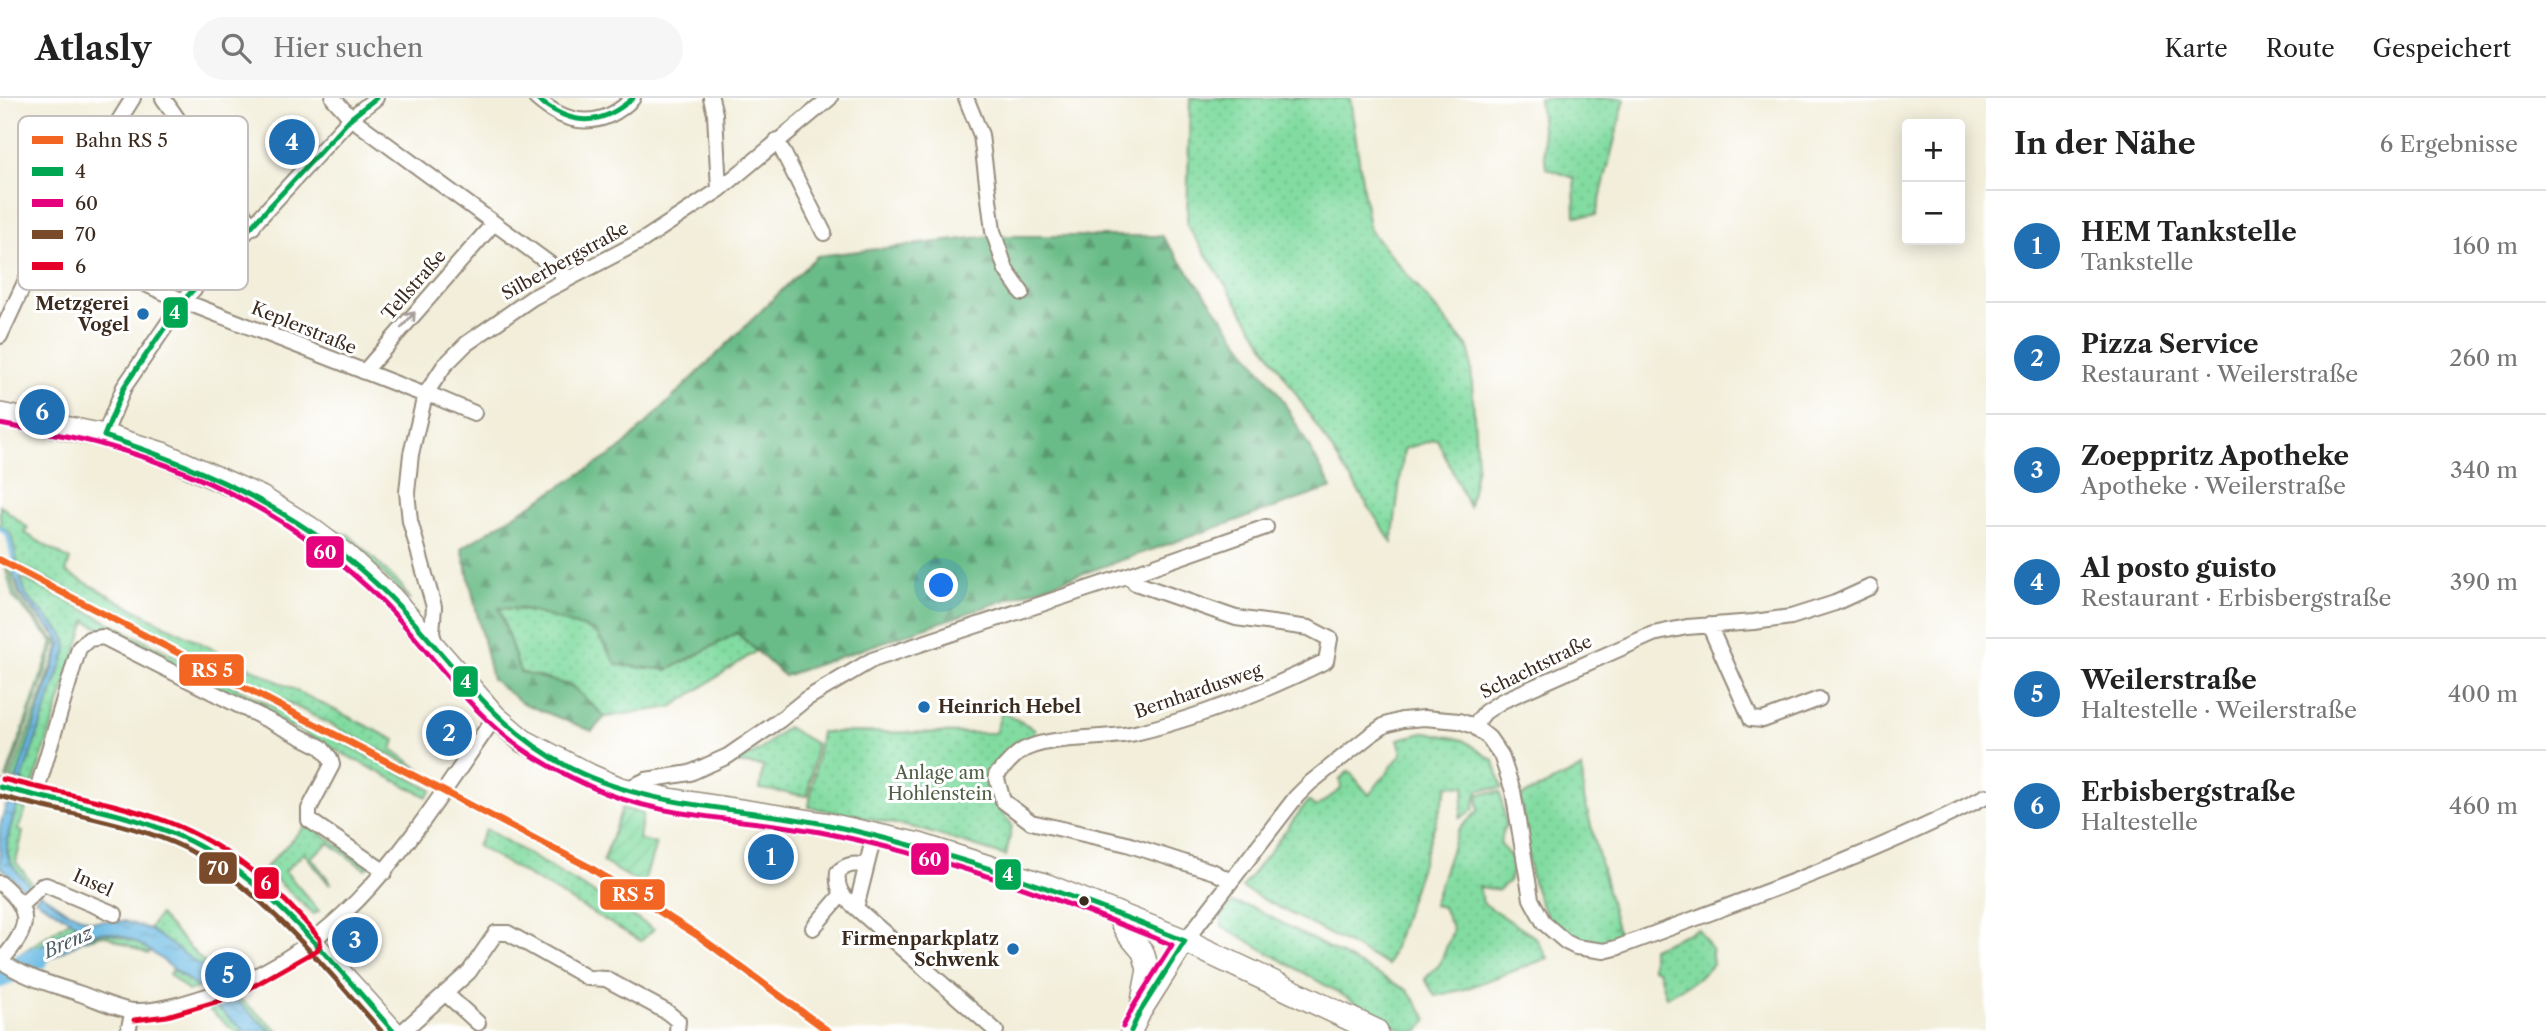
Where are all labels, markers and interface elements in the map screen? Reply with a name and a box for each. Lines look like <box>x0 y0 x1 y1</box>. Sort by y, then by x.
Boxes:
search box <box>193 17 683 80</box>
text: Atlasly <box>35 28 151 69</box>
icon: search <box>217 29 255 67</box>
text: Hier suchen <box>273 32 423 64</box>
text: Karte <box>2164 34 2228 63</box>
text: Route <box>2266 34 2335 63</box>
text: Gespeichert <box>2373 34 2511 63</box>
legend <box>18 116 248 290</box>
pin: 4 <box>269 116 315 168</box>
map controls <box>1902 119 1965 245</box>
button: + <box>1902 119 1965 182</box>
text: In der Nähe <box>2014 125 2196 162</box>
text: Bahn RS 5 <box>75 129 168 152</box>
text: 6 Ergebnisse <box>2380 130 2518 158</box>
text: 4 <box>75 160 86 183</box>
button: − <box>1902 182 1965 245</box>
text: 60 <box>75 192 98 215</box>
text: HEM Tankstelle <box>2081 216 2297 248</box>
street label: Silberbergstraße <box>498 217 632 305</box>
text: 70 <box>75 223 96 246</box>
text: 1 <box>2032 232 2042 260</box>
text: 160 m <box>2453 232 2518 260</box>
street label: Tellstraße <box>377 245 451 325</box>
text: Tankstelle <box>2081 248 2193 276</box>
text: 6 <box>75 255 86 278</box>
place label: Metzgerei Vogel <box>35 293 130 336</box>
line badge: 4 <box>162 296 189 329</box>
street label: Keplerstraße <box>248 297 360 359</box>
text: 4 <box>169 301 181 324</box>
marker: Metzgerei Vogel <box>135 306 151 322</box>
one-way arrow <box>400 312 416 330</box>
text: Pizza Service <box>2081 328 2259 360</box>
text: 2 <box>2030 344 2044 372</box>
text: 260 m <box>2449 344 2518 372</box>
text: Restaurant · Weilerstraße <box>2081 360 2358 388</box>
pin: 6 <box>19 386 65 438</box>
text: Zoeppritz Apotheke <box>2081 440 2349 472</box>
text: 3 <box>2031 456 2044 484</box>
text: 340 m <box>2450 456 2518 484</box>
text: Apotheke · Weilerstraße <box>2081 472 2346 500</box>
line badge: 60 <box>305 535 345 569</box>
text: 60 <box>313 541 337 564</box>
text: Al posto guisto <box>2081 552 2277 584</box>
your location <box>924 568 958 602</box>
text: 4 <box>2030 568 2044 596</box>
text: 390 m <box>2450 568 2518 596</box>
text: Restaurant · Erbisbergstraße <box>2081 584 2391 612</box>
street label: Schachtstraße <box>1476 630 1596 704</box>
line badge: RS 5 <box>178 653 245 687</box>
text: RS 5 <box>191 659 233 682</box>
street label: Bernhardusweg <box>1131 659 1265 723</box>
text: Weilerstraße <box>2081 664 2257 696</box>
line badge: 4 <box>452 665 479 698</box>
text: 4 <box>460 670 472 693</box>
text: 5 <box>2031 680 2043 708</box>
text: 400 m <box>2448 680 2518 708</box>
place label: Heinrich Hebel <box>938 696 1081 718</box>
text: Haltestelle · Weilerstraße <box>2081 696 2357 724</box>
marker: Heinrich Hebel <box>916 699 932 715</box>
pin: 2 <box>426 707 472 759</box>
park label: Anlage am Hohlenstein <box>888 762 992 805</box>
text: Erbisbergstraße <box>2081 776 2296 808</box>
text: 6 <box>2030 792 2044 820</box>
text: 460 m <box>2449 792 2518 820</box>
text: Haltestelle <box>2081 808 2198 836</box>
pin: 1 <box>748 831 794 883</box>
line badge: 60 <box>910 842 950 876</box>
text: 60 <box>918 848 942 871</box>
line badge: 70 <box>198 851 238 885</box>
text: 70 <box>207 857 229 880</box>
line badge: 4 <box>994 858 1022 891</box>
text: 4 <box>1002 863 1014 886</box>
street label: Insel <box>70 865 116 901</box>
line badge: 6 <box>253 866 280 900</box>
text: 6 <box>260 872 272 895</box>
line badge: RS 5 <box>599 878 666 911</box>
text: RS 5 <box>612 883 654 906</box>
unlabelled marker <box>1077 894 1091 908</box>
pin: 3 <box>332 914 378 966</box>
water label: Brenz <box>38 920 98 964</box>
place label: Firmenparkplatz Schwenk <box>841 928 1000 971</box>
marker: Firmenparkplatz Schwenk <box>1005 941 1021 957</box>
pin: 5 <box>205 949 251 1001</box>

